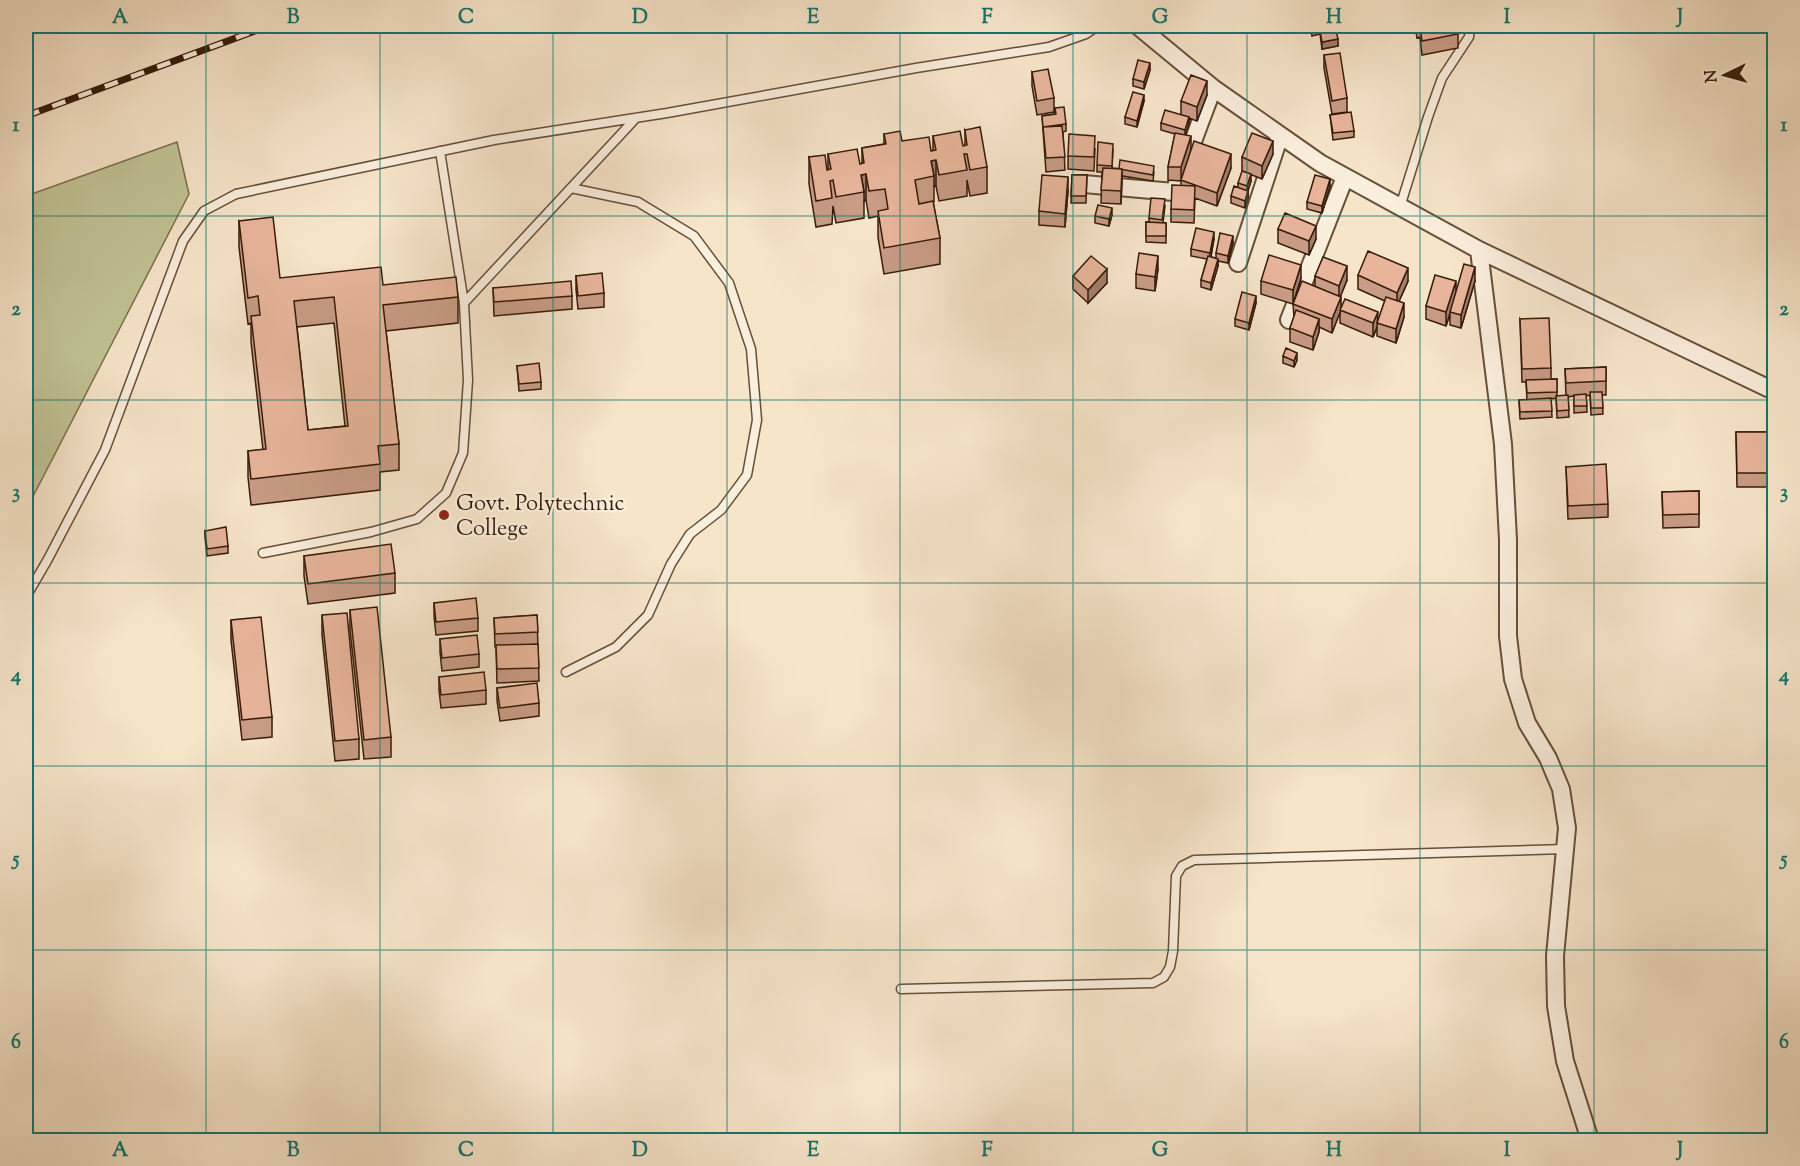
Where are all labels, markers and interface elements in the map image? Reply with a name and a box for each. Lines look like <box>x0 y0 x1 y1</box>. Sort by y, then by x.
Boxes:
text: A <box>112 4 129 33</box>
text: B <box>287 4 300 33</box>
text: C <box>458 4 474 33</box>
text: D <box>632 4 648 33</box>
text: E <box>807 4 820 33</box>
text: F <box>981 4 993 33</box>
text: G <box>1152 4 1169 33</box>
text: H <box>1326 4 1342 33</box>
text: I <box>1504 4 1511 33</box>
text: J <box>1675 4 1683 33</box>
north arrow <box>1695 45 1755 105</box>
text: N <box>1701 69 1725 83</box>
text: 1 <box>13 112 20 141</box>
text: 1 <box>1781 112 1788 141</box>
text: 2 <box>11 296 21 325</box>
text: 2 <box>1779 296 1789 325</box>
text: 3 <box>12 479 20 508</box>
text: 3 <box>1780 479 1788 508</box>
place label: Govt. Polytechnic College <box>456 489 625 546</box>
marker: Govt. Polytechnic College <box>437 508 451 522</box>
text: 4 <box>10 662 21 691</box>
text: 4 <box>1778 662 1789 691</box>
text: 5 <box>11 846 20 875</box>
text: 5 <box>1779 846 1788 875</box>
text: 6 <box>11 1029 21 1058</box>
text: 6 <box>1779 1029 1789 1058</box>
text: A <box>112 1137 129 1166</box>
text: B <box>287 1137 300 1166</box>
text: C <box>458 1137 474 1166</box>
text: D <box>632 1137 648 1166</box>
text: E <box>807 1137 820 1166</box>
text: F <box>981 1137 993 1166</box>
text: G <box>1152 1137 1169 1166</box>
text: H <box>1326 1137 1342 1166</box>
text: I <box>1504 1137 1511 1166</box>
text: J <box>1675 1137 1683 1166</box>

